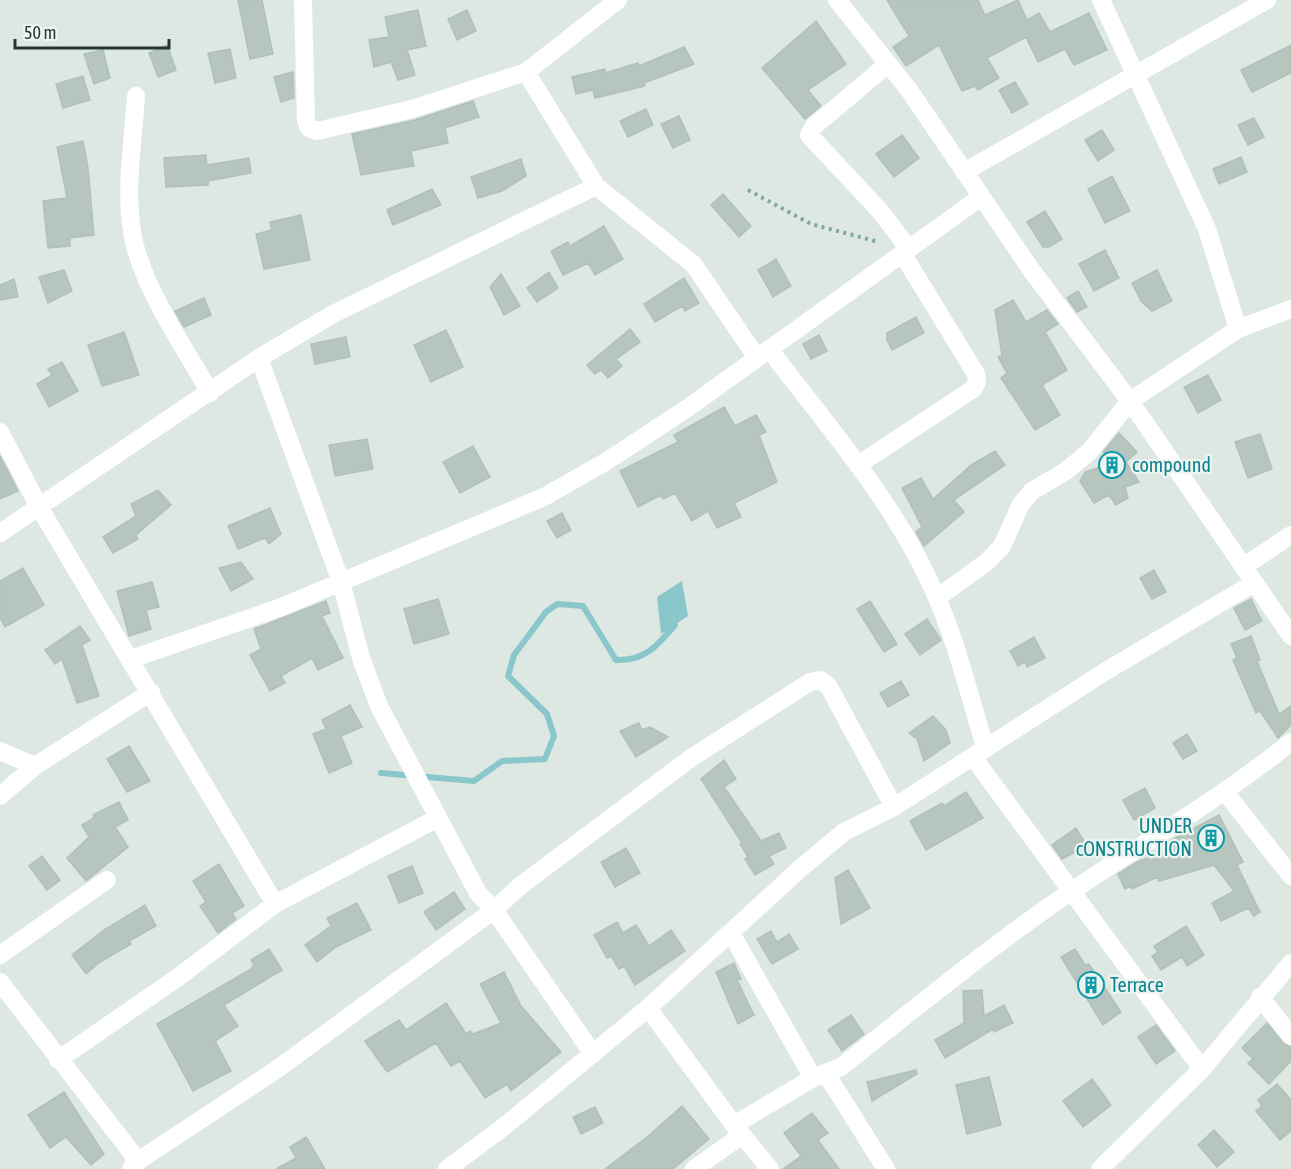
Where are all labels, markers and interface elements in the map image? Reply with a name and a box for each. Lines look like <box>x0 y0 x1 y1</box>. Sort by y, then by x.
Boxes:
scale bar <box>15 12 170 50</box>
text: 50 m <box>24 22 56 43</box>
building icon: compound <box>1097 450 1127 480</box>
place label: compound <box>1132 453 1211 476</box>
place label: UNDER cONSTRUCTION <box>1076 814 1192 860</box>
building icon: UNDER cONSTRUCTION <box>1196 823 1226 853</box>
building icon: Terrace <box>1076 970 1106 1000</box>
place label: Terrace <box>1110 973 1164 996</box>

